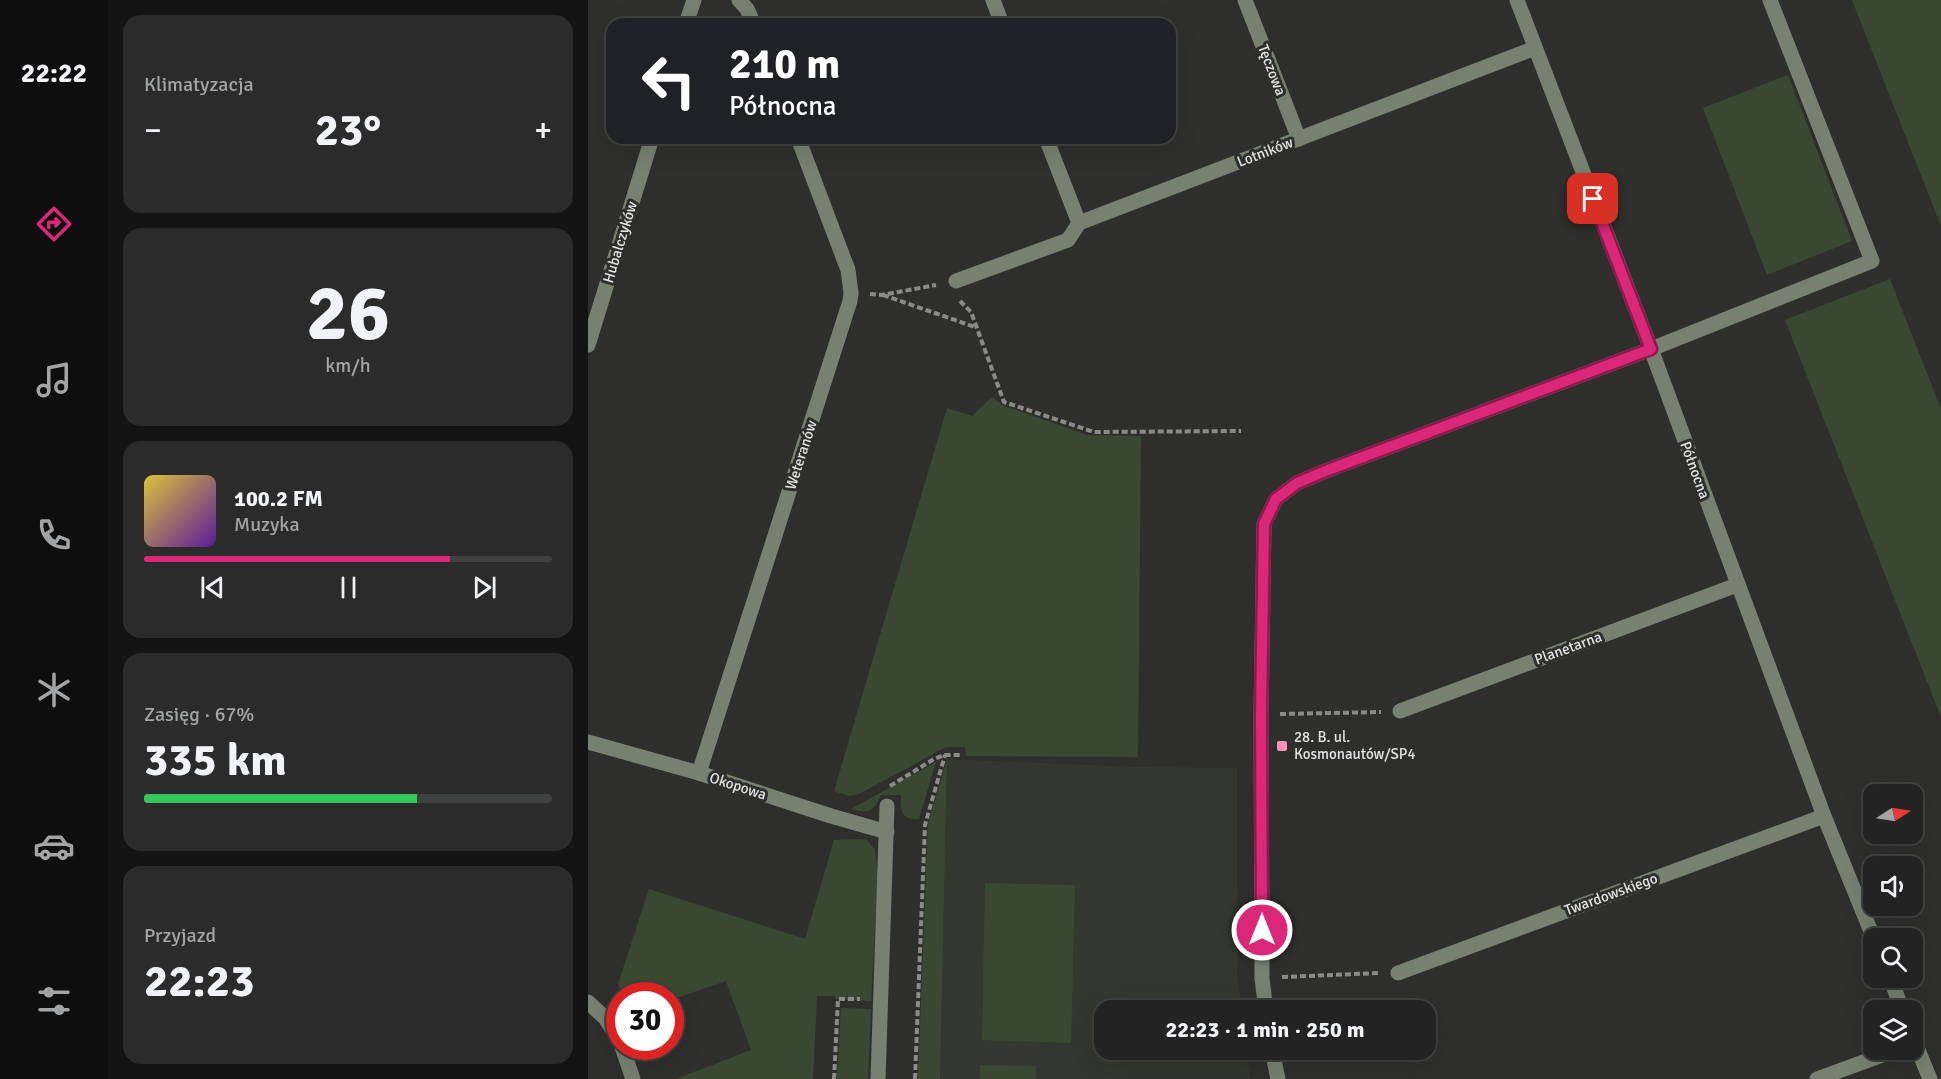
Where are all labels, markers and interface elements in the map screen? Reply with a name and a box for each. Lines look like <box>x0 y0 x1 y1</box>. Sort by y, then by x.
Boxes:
text: 210 m <box>729 39 840 90</box>
icon: left <box>630 42 708 120</box>
street label: Tęczowa <box>1254 42 1290 98</box>
text: 22:22 <box>21 57 87 90</box>
text: Klimatyzacja <box>144 72 254 97</box>
text: Północna <box>729 90 837 123</box>
text: 23° <box>315 103 381 158</box>
text: − <box>144 110 162 151</box>
text: + <box>534 110 552 151</box>
street label: Lotników <box>1235 133 1296 171</box>
pin <box>1567 173 1618 224</box>
icon: arrive <box>1576 182 1609 215</box>
street label: Hubalczyków <box>599 199 641 285</box>
icon: directions <box>33 203 75 245</box>
text: 26 <box>306 266 390 362</box>
text: km/h <box>325 353 371 378</box>
icon: music <box>33 359 75 401</box>
street label: Weteranów <box>781 418 821 492</box>
street label: Północna <box>1676 439 1714 501</box>
text: 100.2 FM <box>234 485 323 512</box>
text: Muzyka <box>234 512 300 537</box>
icon: phone <box>33 514 75 556</box>
icon: previous <box>196 571 229 604</box>
icon: pause <box>332 571 365 604</box>
icon: next <box>468 571 501 604</box>
street label: Planetarna <box>1532 628 1604 668</box>
icon: climate <box>33 669 75 711</box>
text: Zasięg · 67% <box>144 702 254 727</box>
place label: 28. B. ul. Kosmonautów/SP4 <box>1294 728 1416 763</box>
text: 335 km <box>144 733 287 788</box>
marker: 28. B. ul. Kosmonautów/SP4 <box>1275 739 1289 753</box>
street label: Okopowa <box>707 768 769 804</box>
north arrow <box>1863 784 1923 844</box>
map controls <box>1863 784 1923 1060</box>
icon: car <box>33 825 75 867</box>
button: sound <box>1863 856 1923 916</box>
street label: Twardowskiego <box>1562 869 1660 919</box>
position arrow <box>1230 898 1294 962</box>
text: Przyjazd <box>144 923 216 948</box>
button: search <box>1863 928 1923 988</box>
text: 22:23 <box>144 954 254 1009</box>
icon: filters <box>33 980 75 1022</box>
speed limit sign: 30 <box>606 982 684 1060</box>
button: layers <box>1863 1000 1923 1060</box>
text: 22:23 · 1 min · 250 m <box>1165 1016 1365 1043</box>

